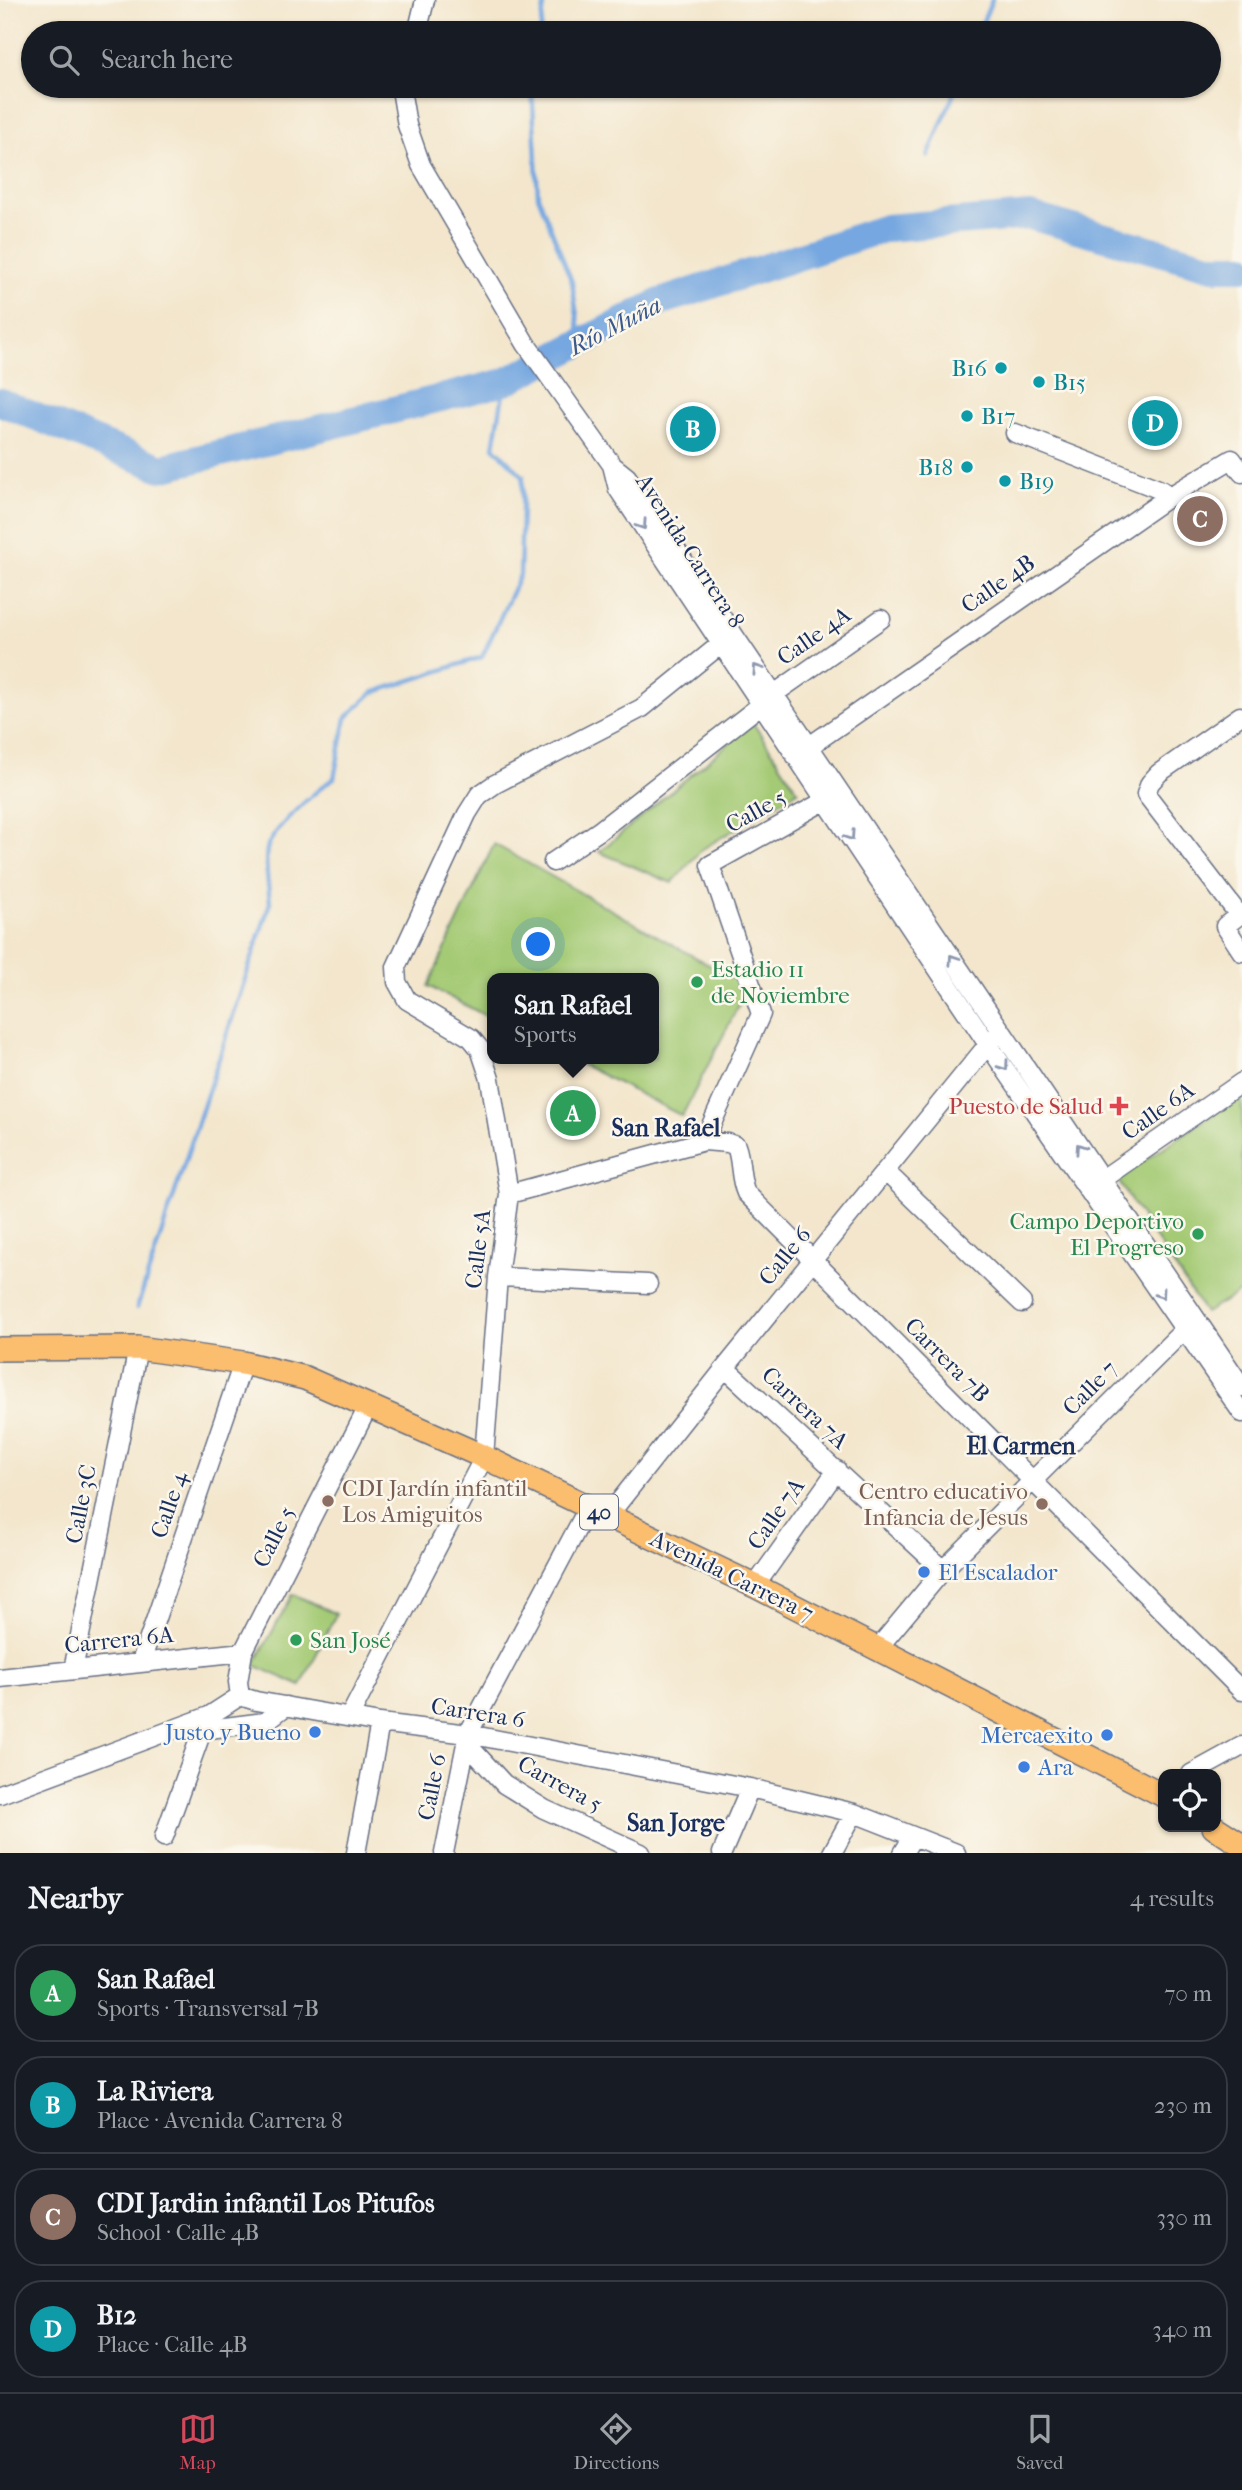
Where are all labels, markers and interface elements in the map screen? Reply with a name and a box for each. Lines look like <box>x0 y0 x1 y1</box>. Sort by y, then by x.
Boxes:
search box <box>21 21 1221 98</box>
icon: search <box>45 41 83 79</box>
text: Search here <box>101 44 233 75</box>
water label: Río Muña <box>563 291 666 362</box>
place label: B16 <box>951 355 988 382</box>
marker: B16 <box>993 360 1009 376</box>
place label: B15 <box>1053 369 1086 396</box>
marker: B15 <box>1031 374 1047 390</box>
pin: D <box>1132 397 1178 449</box>
pin: B <box>670 403 716 455</box>
place label: B17 <box>981 403 1015 430</box>
marker: B17 <box>959 408 975 424</box>
place label: B18 <box>918 454 953 481</box>
marker: B18 <box>959 459 975 475</box>
street label: Avenida Carrera 8 <box>629 468 750 633</box>
place label: B19 <box>1019 468 1054 495</box>
marker: B19 <box>997 473 1013 489</box>
pin: C <box>1177 493 1223 545</box>
one-way arrow <box>634 517 646 530</box>
street label: Calle 4B <box>956 549 1040 619</box>
street label: Calle 4A <box>772 600 857 671</box>
one-way arrow <box>753 664 765 677</box>
street label: Calle 5 <box>721 783 791 839</box>
one-way arrow <box>842 829 855 842</box>
your location <box>521 927 555 961</box>
one-way arrow <box>949 953 962 966</box>
place label: Estadio 11 de Noviembre <box>711 956 850 1009</box>
popup <box>487 973 659 1064</box>
marker: Estadio 11 de Noviembre <box>689 974 705 990</box>
text: San Rafael <box>514 990 632 1021</box>
text: Sports <box>514 1021 576 1048</box>
one-way arrow <box>996 1058 1008 1071</box>
street label: Calle 6A <box>1117 1076 1200 1146</box>
pin: A <box>550 1087 596 1139</box>
place label: Puesto de Salud <box>949 1093 1103 1120</box>
marker: Puesto de Salud <box>1109 1096 1129 1116</box>
district label: San Rafael <box>612 1114 721 1142</box>
one-way arrow <box>1076 1143 1088 1156</box>
street label: Calle 5A <box>460 1207 496 1290</box>
place label: Campo Deportivo El Progreso <box>1010 1208 1184 1261</box>
street label: Calle 6 <box>753 1221 817 1291</box>
marker: Campo Deportivo El Progreso <box>1190 1226 1206 1242</box>
one-way arrow <box>1153 1286 1165 1299</box>
street label: Carrera 7B <box>899 1312 995 1408</box>
street label: Calle 7 <box>1057 1355 1123 1421</box>
street label: Carrera 7A <box>756 1361 855 1456</box>
district label: El Carmen <box>966 1432 1077 1460</box>
street label: Calle 3C <box>60 1462 102 1546</box>
street label: Calle 4 <box>145 1467 193 1542</box>
street label: Calle 7A <box>742 1472 811 1555</box>
place label: CDI Jardín infantil Los Amiguitos <box>342 1475 528 1528</box>
place label: Centro educativo Infancia de Jesus <box>859 1478 1028 1531</box>
marker: CDI Jardín infantil Los Amiguitos <box>320 1493 336 1509</box>
road number: 40 <box>580 1494 618 1530</box>
marker: Centro educativo Infancia de Jesus <box>1034 1496 1050 1512</box>
street label: Calle 5 <box>247 1502 301 1572</box>
street label: Avenida Carrera 7 <box>645 1524 818 1627</box>
place label: El Escalador <box>938 1559 1058 1586</box>
marker: El Escalador <box>916 1564 932 1580</box>
street label: Carrera 6A <box>63 1621 176 1659</box>
place label: San José <box>310 1627 391 1654</box>
marker: San José <box>288 1632 304 1648</box>
street label: Carrera 6 <box>429 1692 527 1734</box>
place label: Justo y Bueno <box>163 1719 301 1746</box>
place label: Mercaexito <box>981 1722 1093 1749</box>
marker: Justo y Bueno <box>307 1724 323 1740</box>
marker: Mercaexito <box>1099 1727 1115 1743</box>
street label: Carrera 5 <box>513 1750 607 1818</box>
street label: Calle 6 <box>412 1751 452 1823</box>
place label: Ara <box>1037 1754 1074 1781</box>
marker: Ara <box>1016 1759 1032 1775</box>
map controls <box>1158 1769 1221 1832</box>
button: locate <box>1158 1769 1221 1832</box>
district label: San Jorge <box>627 1809 725 1837</box>
text: Nearby <box>28 1881 123 1916</box>
text: 4 results <box>1130 1885 1214 1912</box>
text: San Rafael <box>97 1964 215 1995</box>
text: A <box>46 1980 60 2007</box>
text: 70 m <box>1164 1980 1212 2007</box>
text: Sports · Transversal 7B <box>97 1995 319 2022</box>
text: La Riviera <box>97 2076 213 2107</box>
text: B <box>46 2092 60 2119</box>
text: 230 m <box>1154 2092 1212 2119</box>
text: Place · Avenida Carrera 8 <box>97 2107 343 2134</box>
text: CDI Jardin infantil Los Pitufos <box>97 2188 435 2219</box>
text: C <box>45 2204 61 2231</box>
text: 330 m <box>1156 2204 1212 2231</box>
text: School · Calle 4B <box>97 2219 259 2246</box>
text: B12 <box>97 2300 137 2331</box>
text: D <box>44 2316 62 2343</box>
text: 340 m <box>1152 2316 1212 2343</box>
text: Place · Calle 4B <box>97 2331 247 2358</box>
tab: Map <box>179 2410 217 2474</box>
tab: Directions <box>574 2410 659 2474</box>
tab: Saved <box>1016 2410 1063 2474</box>

